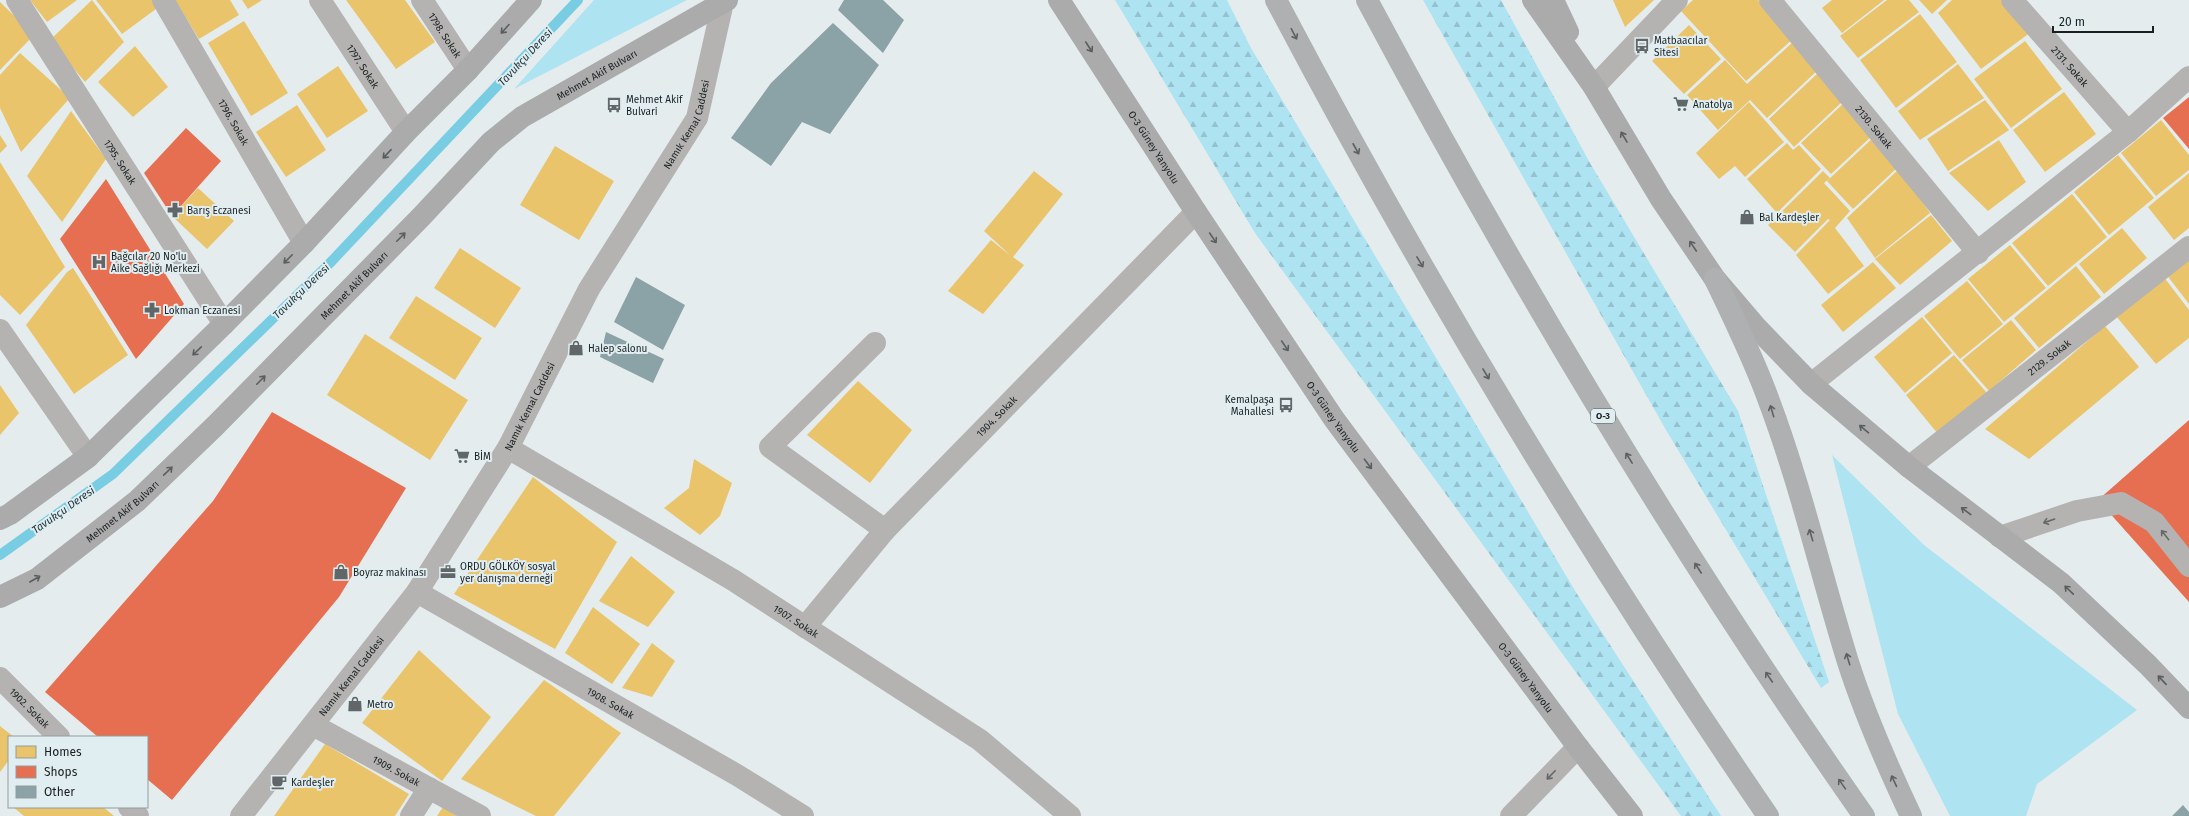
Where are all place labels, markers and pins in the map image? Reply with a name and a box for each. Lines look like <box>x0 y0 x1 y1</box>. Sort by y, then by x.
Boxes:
place label: Matbaacılar Sitesi <box>1654 35 1707 59</box>
bus stop icon: Matbaacılar Sitesi <box>1633 37 1651 55</box>
place label: Mehmet Akif Bulvari <box>626 94 683 118</box>
supermarket icon: Anatolya <box>1672 95 1690 113</box>
bus stop icon: Mehmet Akif Bulvari <box>605 96 623 114</box>
place label: Anatolya <box>1693 99 1732 111</box>
pharmacy icon: Barış Eczanesi <box>166 201 184 219</box>
place label: Barış Eczanesi <box>187 205 251 217</box>
shop icon: Bal Kardeşler <box>1738 208 1756 226</box>
place label: Bal Kardeşler <box>1759 212 1819 224</box>
place label: Bağcılar 20 No'lu Aike Sağlığı Merkezi <box>111 251 200 275</box>
hospital icon: Bağcılar 20 No'lu Aike Sağlığı Merkezi <box>90 253 108 271</box>
pharmacy icon: Lokman Eczanesi <box>143 301 161 319</box>
place label: Lokman Eczanesi <box>164 305 241 317</box>
shop icon: Halep salonu <box>567 339 585 357</box>
place label: Halep salonu <box>588 343 647 355</box>
place label: Kemalpaşa Mahallesi <box>1225 394 1274 418</box>
bus stop icon: Kemalpaşa Mahallesi <box>1277 396 1295 414</box>
supermarket icon: BİM <box>453 447 471 465</box>
place label: BİM <box>474 449 491 463</box>
place label: ORDU GÖLKÖY sosyal yer danışma derneği <box>460 559 556 585</box>
shop icon: Boyraz makinası <box>332 563 350 581</box>
office icon: ORDU GÖLKÖY sosyal yer danışma derneği <box>439 563 457 581</box>
place label: Boyraz makinası <box>353 567 426 579</box>
shop icon: Metro <box>346 695 364 713</box>
place label: Metro <box>367 699 393 711</box>
cafe icon: Kardeşler <box>270 773 288 791</box>
place label: Kardeşler <box>291 777 334 789</box>

